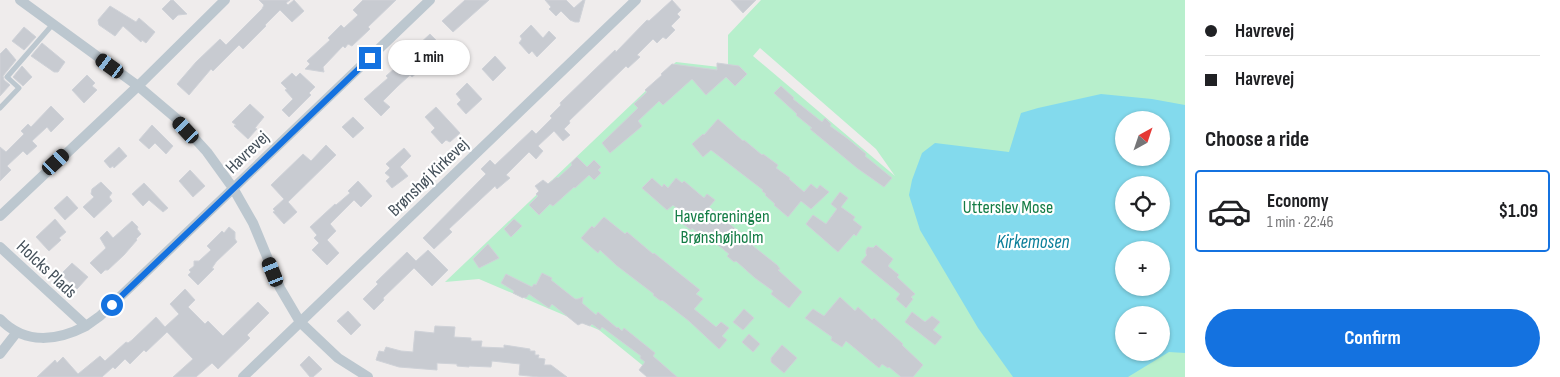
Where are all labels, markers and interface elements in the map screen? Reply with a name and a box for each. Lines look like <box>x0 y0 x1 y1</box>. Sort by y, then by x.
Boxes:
text: Havrevej <box>1235 20 1294 43</box>
callout: 1 min <box>388 40 470 76</box>
route end <box>359 47 381 69</box>
text: 1 min <box>414 48 444 67</box>
car <box>93 51 126 81</box>
text: Havrevej <box>1235 68 1294 91</box>
north arrow <box>1115 111 1170 166</box>
map controls <box>1115 111 1170 361</box>
car <box>170 114 201 146</box>
text: Choose a ride <box>1205 126 1309 153</box>
street label: Havrevej <box>221 127 273 178</box>
street label: Brønshøj Kirkevej <box>384 134 473 221</box>
car <box>39 146 72 178</box>
button: locate <box>1115 176 1170 231</box>
icon: car <box>1207 189 1252 234</box>
text: Economy <box>1267 190 1329 213</box>
park label: Utterslev Mose <box>963 197 1053 218</box>
text: $1.09 <box>1498 200 1538 223</box>
park label: Haveforeningen Brønshøjholm <box>674 206 770 248</box>
text: 1 min · 22:46 <box>1267 213 1333 232</box>
water label: Kirkemosen <box>996 231 1070 254</box>
street label: Holcks Plads <box>12 236 81 303</box>
button: + <box>1115 241 1170 296</box>
car <box>260 255 285 289</box>
route start <box>101 294 123 316</box>
button: − <box>1115 306 1170 361</box>
button: Confirm <box>1205 309 1540 367</box>

